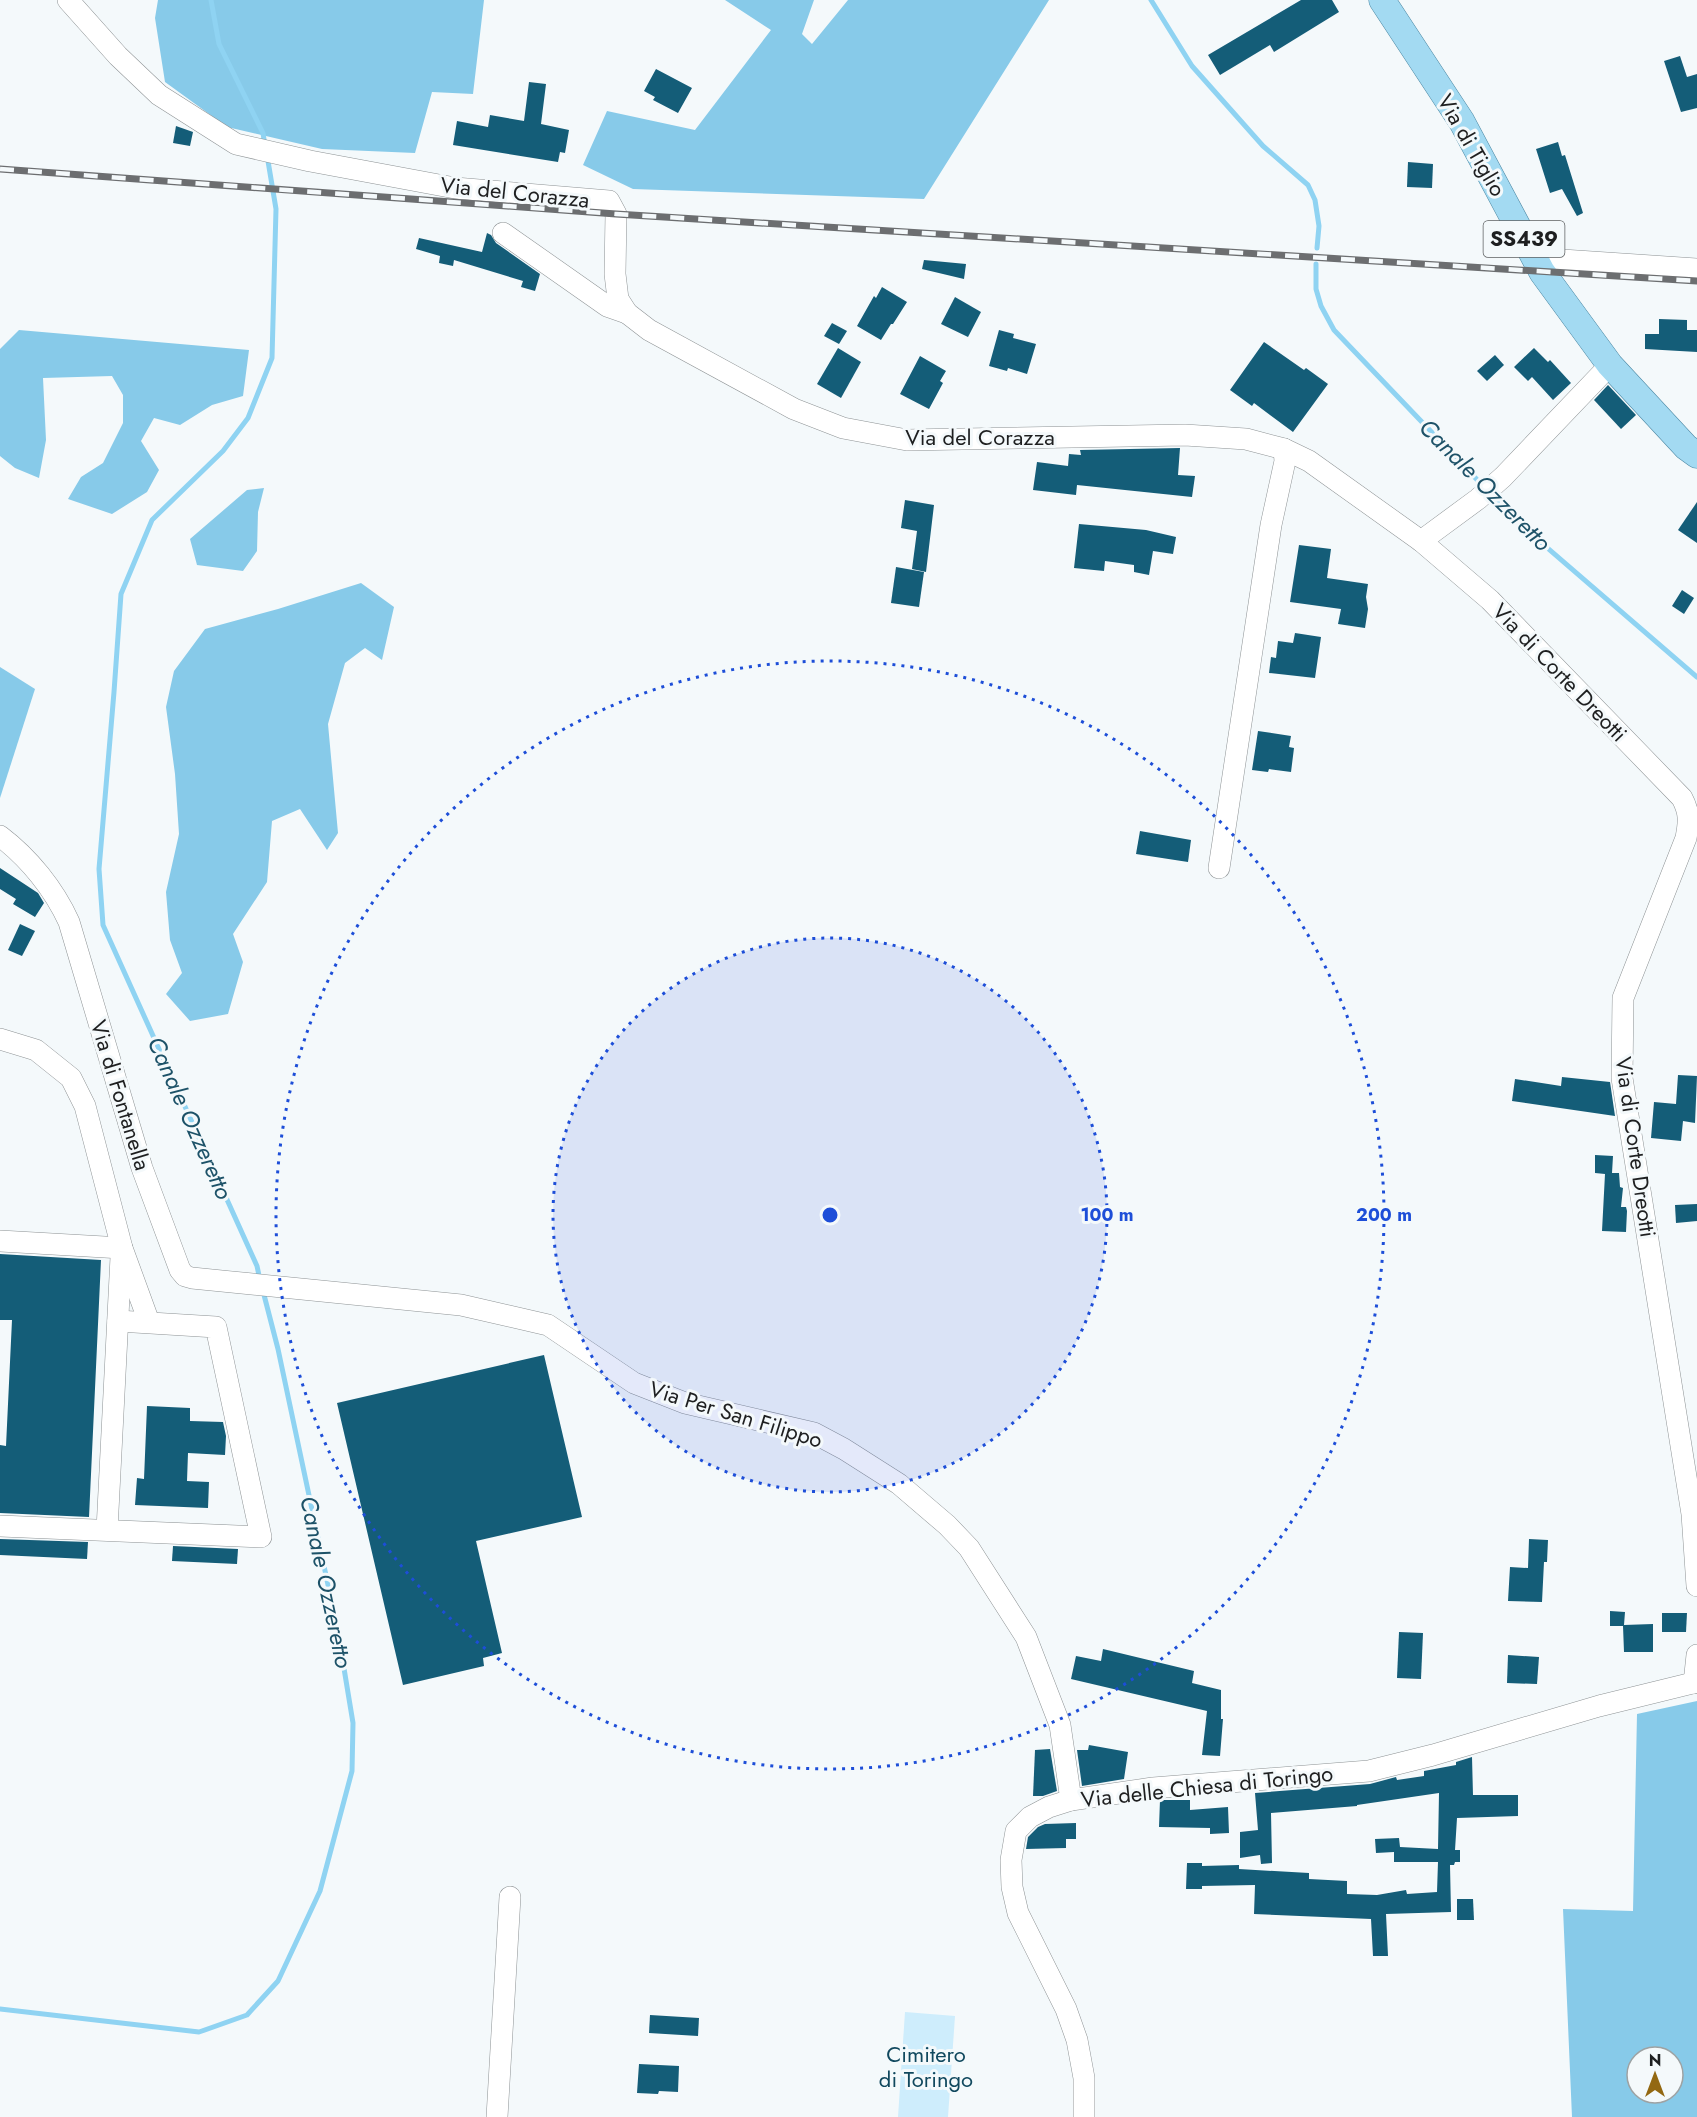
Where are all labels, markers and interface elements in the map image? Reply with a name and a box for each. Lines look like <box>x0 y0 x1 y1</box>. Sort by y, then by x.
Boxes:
street label: Via di Tiglio <box>1430 88 1514 202</box>
street label: Via del Corazza <box>439 168 591 216</box>
road number: SS439 <box>1484 221 1564 257</box>
water label: Canale Ozzeretto <box>1411 410 1560 559</box>
street label: Via del Corazza <box>905 421 1055 453</box>
street label: Via di Corte Dreotti <box>1485 595 1635 749</box>
street label: Via di Fontanella <box>83 1016 159 1174</box>
water label: Canale Ozzeretto <box>139 1031 242 1205</box>
street label: Via di Corte Dreotti <box>1607 1055 1665 1239</box>
text: 100 m <box>1080 1202 1134 1228</box>
text: 200 m <box>1356 1202 1412 1228</box>
centre of rings <box>820 1205 840 1225</box>
street label: Via Per San Filippo <box>645 1372 827 1456</box>
water label: Canale Ozzeretto <box>291 1493 362 1671</box>
street label: Via delle Chiesa di Toringo <box>1079 1757 1335 1815</box>
park label: Cimitero di Toringo <box>879 2038 973 2095</box>
north arrow <box>1625 2045 1685 2105</box>
text: N <box>1649 2049 1661 2072</box>

